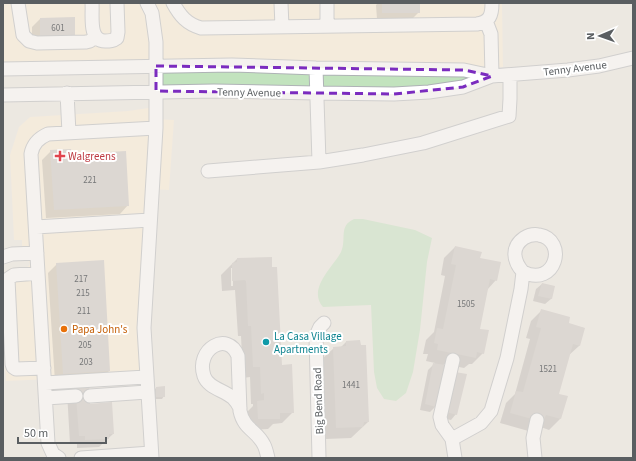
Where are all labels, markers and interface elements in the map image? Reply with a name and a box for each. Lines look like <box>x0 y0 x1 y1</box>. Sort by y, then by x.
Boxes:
north arrow <box>580 16 620 56</box>
house number: 601 <box>51 22 65 35</box>
text: N <box>583 32 598 40</box>
street label: Tenny Avenue <box>542 57 608 80</box>
street label: Tenny Avenue <box>217 84 282 101</box>
place label: Walgreens <box>68 149 116 164</box>
marker: Walgreens <box>55 151 65 161</box>
house number: 221 <box>83 174 97 187</box>
house number: 217 <box>74 273 88 286</box>
house number: 215 <box>76 287 90 300</box>
house number: 1505 <box>457 298 475 311</box>
house number: 211 <box>77 305 91 318</box>
place label: Papa John's <box>72 322 128 337</box>
marker: Papa John's <box>59 324 69 334</box>
place label: La Casa Village Apartments <box>274 329 342 357</box>
marker: La Casa Village Apartments <box>261 337 271 347</box>
house number: 205 <box>78 339 92 352</box>
house number: 203 <box>79 356 93 369</box>
house number: 1521 <box>539 363 557 376</box>
street label: Big Bend Road <box>310 367 327 435</box>
house number: 1441 <box>342 379 360 392</box>
scale bar <box>18 419 106 445</box>
text: 50 m <box>24 425 48 442</box>

